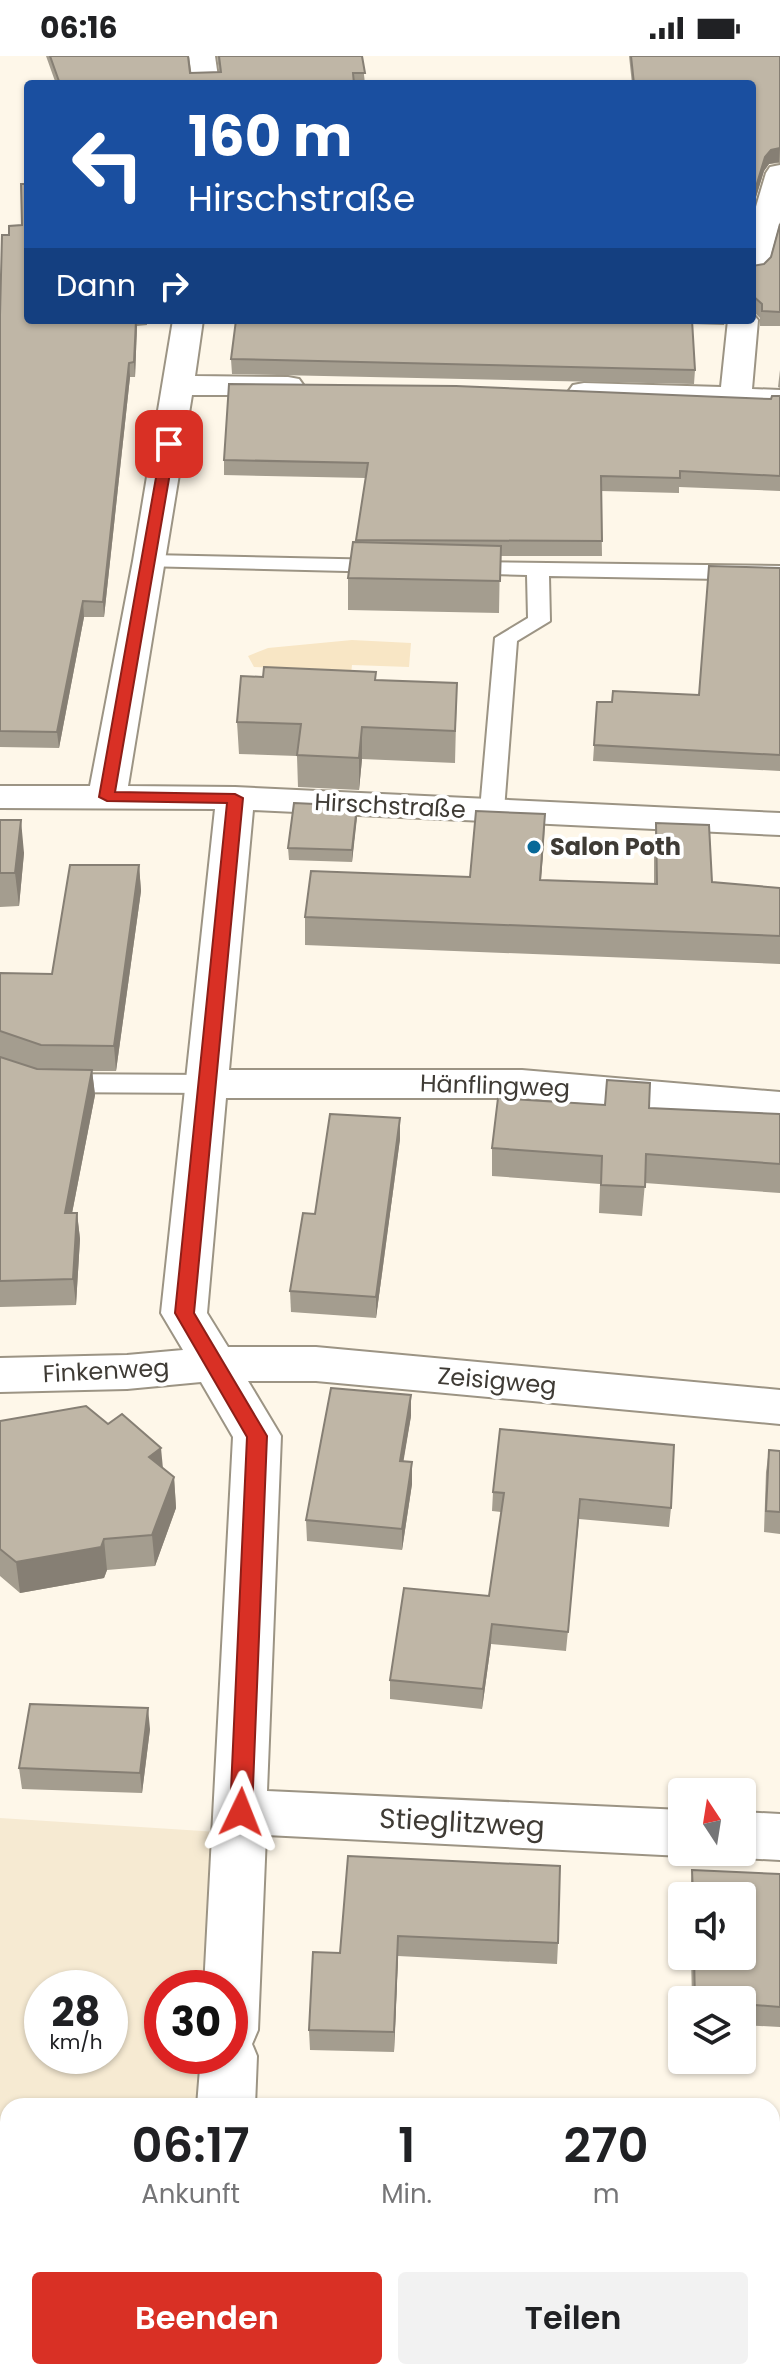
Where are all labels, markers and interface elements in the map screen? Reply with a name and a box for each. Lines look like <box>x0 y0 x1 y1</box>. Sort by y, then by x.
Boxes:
text: 06:16 <box>40 6 118 49</box>
text: 160 m <box>188 97 352 176</box>
icon: left <box>56 112 160 216</box>
text: Hirschstraße <box>188 173 415 224</box>
text: Dann <box>56 264 136 307</box>
icon: right <box>152 264 196 308</box>
pin <box>135 410 203 478</box>
icon: arrive <box>147 422 191 466</box>
street label: Hirschstraße <box>313 785 467 826</box>
place label: Salon Poth <box>550 830 681 863</box>
marker: Salon Poth <box>525 838 543 856</box>
street label: Hänflingweg <box>419 1066 571 1105</box>
street label: Finkenweg <box>42 1351 170 1390</box>
street label: Zeisigweg <box>436 1359 558 1402</box>
position arrow <box>199 1770 283 1854</box>
north arrow <box>668 1778 756 1866</box>
map controls <box>668 1778 756 2074</box>
street label: Stieglitzweg <box>378 1799 546 1846</box>
button: sound <box>668 1882 756 1970</box>
speed limit sign: 30 <box>144 1970 248 2074</box>
text: 28 <box>52 1984 100 2040</box>
button: layers <box>668 1986 756 2074</box>
text: km/h <box>49 2028 103 2056</box>
text: 06:17 <box>132 2112 250 2179</box>
text: 1 <box>398 2112 415 2179</box>
text: 270 <box>564 2112 648 2179</box>
text: Ankunft <box>141 2176 240 2212</box>
text: Min. <box>381 2176 432 2212</box>
text: m <box>593 2176 619 2212</box>
button: Beenden <box>32 2272 382 2364</box>
button: Teilen <box>398 2272 748 2364</box>

